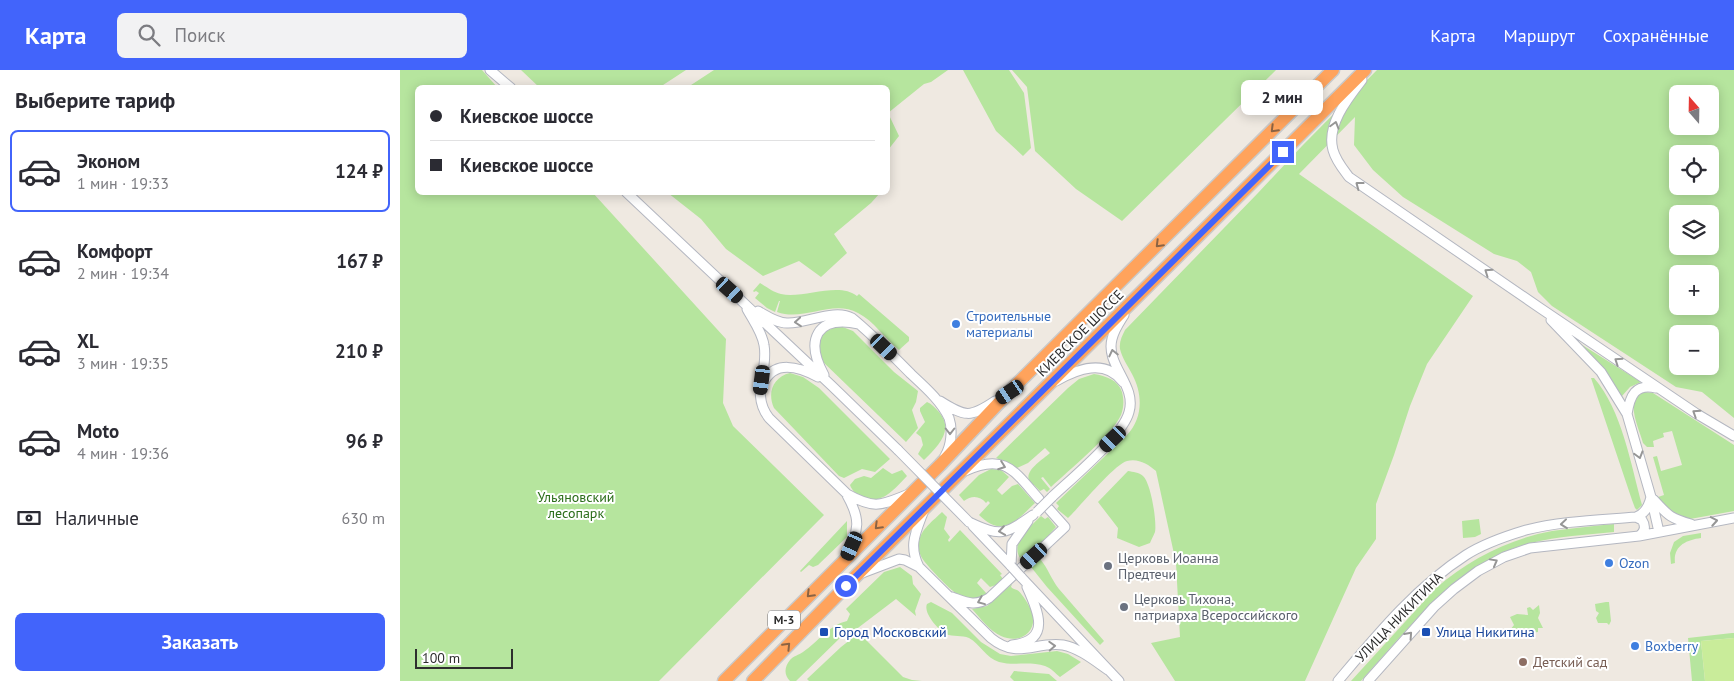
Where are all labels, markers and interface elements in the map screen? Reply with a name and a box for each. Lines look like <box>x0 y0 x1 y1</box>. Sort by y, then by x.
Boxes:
search box <box>117 13 467 58</box>
text: Карта <box>25 20 87 51</box>
icon: search <box>135 21 163 49</box>
text: Поиск <box>175 23 225 47</box>
text: Карта <box>1430 24 1476 47</box>
text: Маршрут <box>1504 24 1575 47</box>
text: Сохранённые <box>1603 24 1709 47</box>
callout: 2 мин <box>1242 79 1324 114</box>
north arrow <box>1669 85 1719 135</box>
map controls <box>1669 85 1719 375</box>
text: Выберите тариф <box>15 86 175 114</box>
text: 2 мин <box>1261 87 1303 107</box>
text: Киевское шоссе <box>460 104 593 128</box>
one-way arrow <box>1330 121 1340 129</box>
one-way arrow <box>1271 123 1280 132</box>
route end <box>1272 141 1294 163</box>
button: locate <box>1669 145 1719 195</box>
icon: car <box>17 149 62 194</box>
text: Эконом <box>77 149 140 173</box>
text: Киевское шоссе <box>460 153 593 177</box>
text: 124 ₽ <box>335 159 383 183</box>
text: 1 мин · 19:33 <box>77 173 169 193</box>
one-way arrow <box>1355 182 1365 191</box>
button: layers <box>1669 205 1719 255</box>
one-way arrow <box>1155 238 1164 247</box>
icon: car <box>17 239 62 284</box>
text: Комфорт <box>77 239 153 263</box>
text: 167 ₽ <box>336 249 383 273</box>
text: 2 мин · 19:34 <box>77 263 169 283</box>
button: + <box>1669 265 1719 315</box>
one-way arrow <box>1484 269 1494 278</box>
car <box>713 274 746 306</box>
street label: КИЕВСКОЕ ШОССЕ <box>1033 286 1127 380</box>
place label: Строительные материалы <box>966 307 1051 341</box>
one-way arrow <box>794 316 802 327</box>
marker: Строительные материалы <box>950 318 962 330</box>
button: − <box>1669 325 1719 375</box>
icon: car <box>17 329 62 374</box>
text: XL <box>77 329 99 353</box>
car <box>868 331 900 363</box>
text: 210 ₽ <box>335 339 383 363</box>
one-way arrow <box>1108 349 1119 358</box>
text: 3 мин · 19:35 <box>77 353 169 373</box>
one-way arrow <box>1615 358 1624 367</box>
car <box>752 364 771 396</box>
car <box>993 377 1026 407</box>
one-way arrow <box>1692 410 1701 419</box>
icon: car <box>17 419 62 464</box>
text: Moto <box>77 419 119 443</box>
car <box>1097 423 1129 455</box>
one-way arrow <box>945 428 955 436</box>
text: 96 ₽ <box>346 429 383 453</box>
text: 4 мин · 19:36 <box>77 443 169 463</box>
one-way arrow <box>1634 451 1644 459</box>
one-way arrow <box>997 460 1006 470</box>
park label: Ульяновский лесопарк <box>537 488 615 522</box>
icon: cash <box>15 504 43 532</box>
text: Наличные <box>55 506 139 530</box>
text: 630 m <box>342 508 385 528</box>
one-way arrow <box>1710 517 1718 527</box>
one-way arrow <box>1560 518 1568 529</box>
one-way arrow <box>875 520 884 529</box>
one-way arrow <box>997 525 1005 536</box>
car <box>839 529 864 563</box>
car <box>1017 540 1050 572</box>
place label: Церковь Иоанна Предтечи <box>1118 549 1219 583</box>
place label: Ozon <box>1619 554 1649 572</box>
marker: Ozon <box>1603 557 1615 569</box>
one-way arrow <box>1489 558 1498 568</box>
marker: Церковь Иоанна Предтечи <box>1102 560 1114 572</box>
street label: УЛИЦА НИКИТИНА <box>1351 568 1447 666</box>
route start <box>835 575 857 597</box>
one-way arrow <box>807 589 816 598</box>
place label: Церковь Тихона, патриарха Всероссийского <box>1134 590 1298 624</box>
one-way arrow <box>977 595 986 605</box>
marker: Церковь Тихона, патриарха Всероссийского <box>1118 601 1130 613</box>
road number: М-3 <box>768 610 800 630</box>
button: Заказать <box>15 613 385 671</box>
place label: Город Московский <box>834 623 947 641</box>
place label: Улица Никитина <box>1436 623 1535 641</box>
marker: Город Московский <box>818 626 830 638</box>
marker: Улица Никитина <box>1420 626 1432 638</box>
one-way arrow <box>1403 631 1412 640</box>
place label: Boxberry <box>1645 637 1699 655</box>
one-way arrow <box>1048 640 1056 651</box>
marker: Boxberry <box>1629 640 1641 652</box>
one-way arrow <box>781 643 790 652</box>
scale bar <box>415 646 512 669</box>
text: 100 m <box>422 649 460 667</box>
place label: Детский сад <box>1533 653 1608 671</box>
marker: Детский сад <box>1517 656 1529 668</box>

